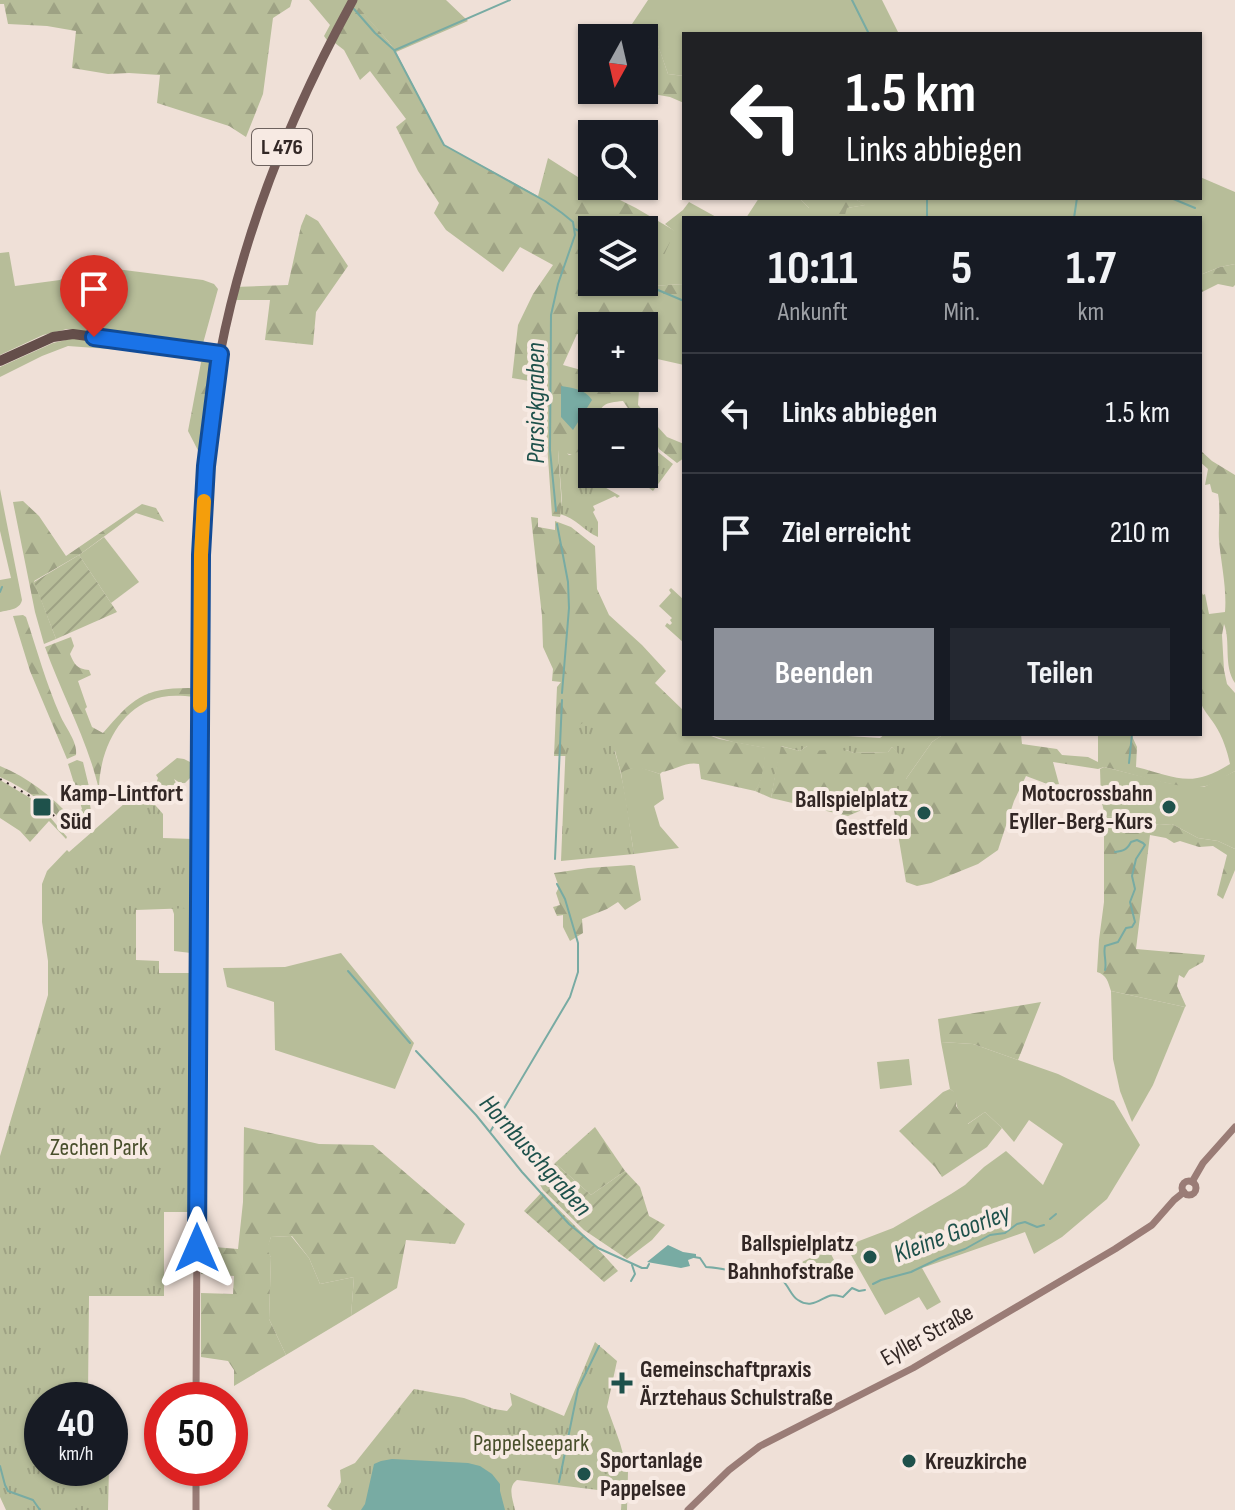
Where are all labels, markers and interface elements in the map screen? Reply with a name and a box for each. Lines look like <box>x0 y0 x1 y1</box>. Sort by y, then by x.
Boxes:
north arrow <box>578 24 658 104</box>
map controls <box>578 24 658 488</box>
text: 1.5 km <box>846 61 976 128</box>
icon: left <box>714 64 818 168</box>
button: search <box>578 120 658 200</box>
road number: L 476 <box>252 129 312 165</box>
text: Links abbiegen <box>846 129 1022 172</box>
button: layers <box>578 216 658 296</box>
text: 10:11 <box>768 240 857 297</box>
text: 5 <box>951 240 972 297</box>
text: 1.7 <box>1066 240 1116 297</box>
pin <box>60 255 128 337</box>
icon: arrive <box>72 267 116 311</box>
text: Ankunft <box>778 297 848 328</box>
text: Min. <box>944 297 980 328</box>
text: km <box>1078 297 1104 328</box>
button: + <box>578 312 658 392</box>
water label: Parsickgraben <box>521 342 552 464</box>
icon: left <box>714 391 758 435</box>
text: Links abbiegen <box>782 395 937 431</box>
text: 1.5 km <box>1106 395 1170 431</box>
button: − <box>578 408 658 488</box>
icon: arrive <box>714 511 758 555</box>
text: Ziel erreicht <box>782 515 911 551</box>
text: 210 m <box>1110 515 1170 551</box>
button: Beenden <box>714 628 934 720</box>
button: Teilen <box>950 628 1170 720</box>
place label: Kamp-Lintfort Süd <box>60 779 183 836</box>
place label: Motocrossbahn Eyller-Berg-Kurs <box>1009 779 1153 836</box>
place label: Ballspielplatz Gestfeld <box>795 785 908 842</box>
marker: Kamp-Lintfort Süd <box>31 796 53 818</box>
marker: Motocrossbahn Eyller-Berg-Kurs <box>1160 798 1178 816</box>
marker: Ballspielplatz Gestfeld <box>915 804 933 822</box>
water label: Hornbuschgraben <box>472 1089 598 1223</box>
park label: Zechen Park <box>50 1133 148 1162</box>
water label: Kleine Goorley <box>889 1197 1016 1270</box>
position arrow <box>155 1206 239 1290</box>
place label: Ballspielplatz Bahnhofstraße <box>727 1229 854 1286</box>
marker: Ballspielplatz Bahnhofstraße <box>861 1248 879 1266</box>
street label: Eyller Straße <box>876 1298 978 1372</box>
place label: Gemeinschaftpraxis Ärztehaus Schulstraße <box>639 1355 833 1412</box>
marker: Gemeinschaftpraxis Ärztehaus Schulstraße <box>611 1372 633 1394</box>
speed limit sign: 50 <box>144 1382 248 1486</box>
text: 40 <box>57 1400 95 1448</box>
park label: Pappelseepark <box>473 1429 589 1458</box>
text: km/h <box>59 1442 93 1466</box>
place label: Sportanlage Pappelsee <box>600 1446 703 1503</box>
place label: Kreuzkirche <box>925 1447 1027 1476</box>
marker: Kreuzkirche <box>900 1452 918 1470</box>
marker: Sportanlage Pappelsee <box>575 1465 593 1483</box>

